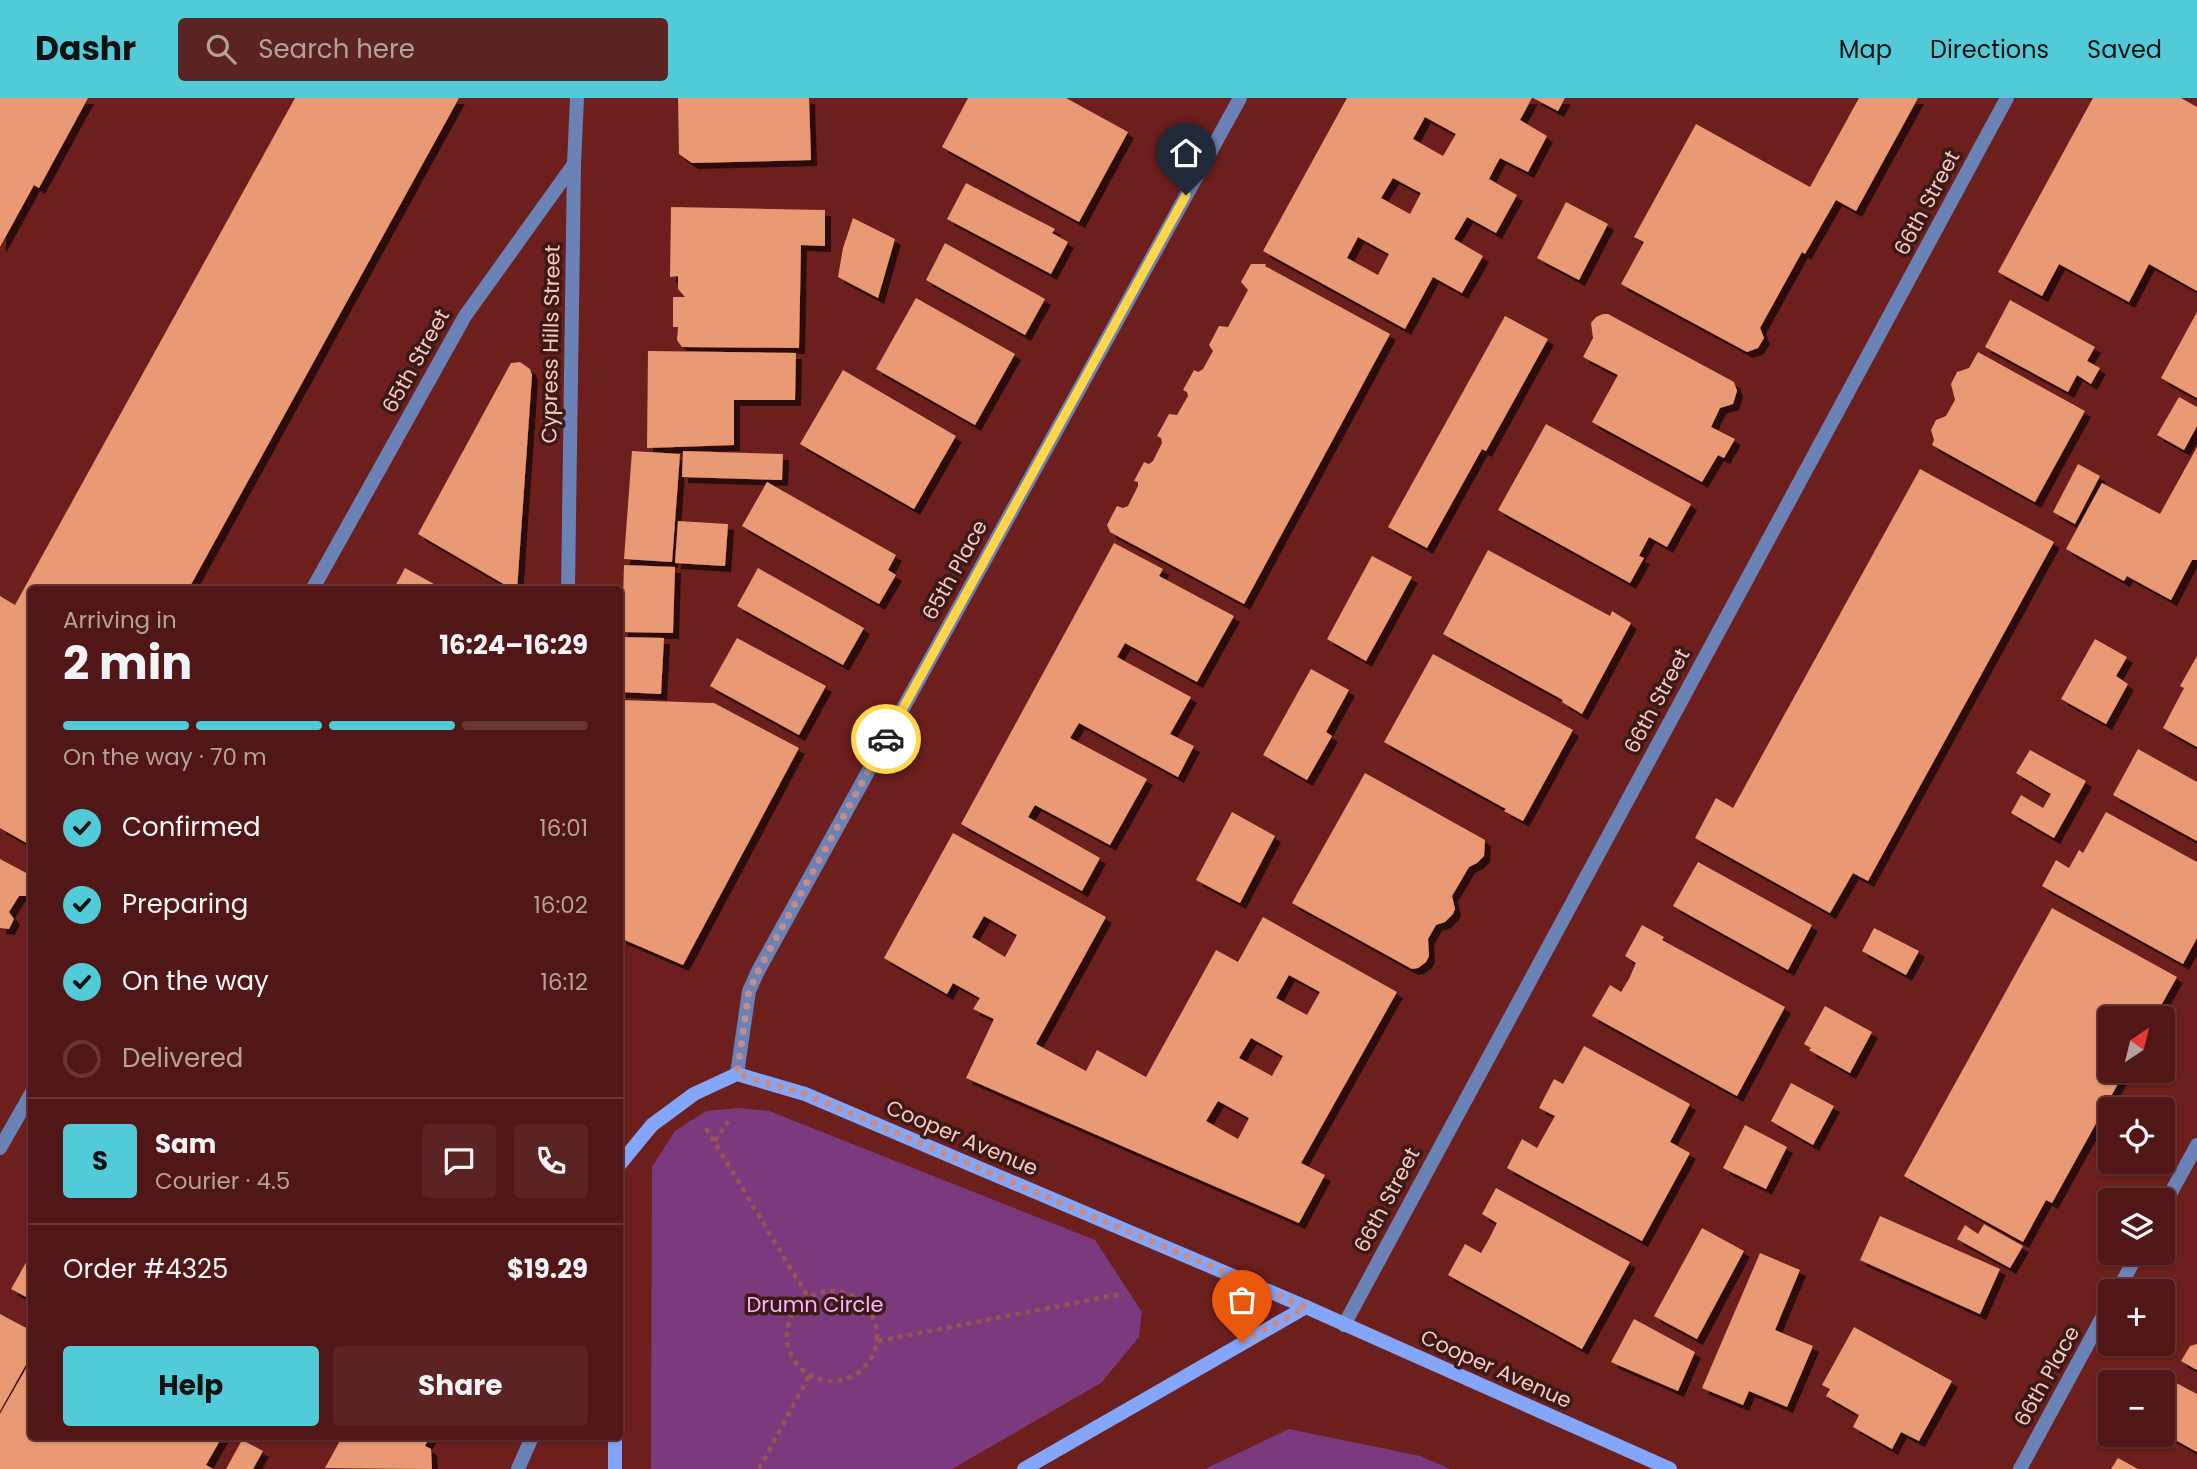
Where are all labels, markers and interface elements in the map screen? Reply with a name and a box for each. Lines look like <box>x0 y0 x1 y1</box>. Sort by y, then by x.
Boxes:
search box <box>178 18 668 81</box>
text: Dashr <box>35 25 136 72</box>
icon: search <box>202 30 240 68</box>
text: Search here <box>258 31 415 67</box>
text: Map <box>1839 33 1892 66</box>
text: Directions <box>1930 33 2049 66</box>
text: Saved <box>2087 33 2162 66</box>
pin <box>1156 123 1216 195</box>
icon: home <box>1167 134 1205 172</box>
street label: 66th Street <box>1887 145 1966 260</box>
street label: Cypress Hills Street <box>534 244 567 444</box>
street label: 65th Street <box>375 304 456 418</box>
street label: 65th Place <box>915 514 994 625</box>
text: Arriving in <box>63 604 177 636</box>
text: 16:24–16:29 <box>439 627 588 663</box>
text: 2 min <box>63 631 192 695</box>
street label: 66th Street <box>1617 643 1696 758</box>
courier <box>851 704 921 774</box>
icon: car <box>867 720 905 758</box>
text: On the way · 70 m <box>63 741 267 773</box>
icon: check <box>63 809 101 847</box>
text: Confirmed <box>122 809 260 845</box>
text: 16:01 <box>539 812 588 844</box>
icon: check <box>63 886 101 924</box>
text: Preparing <box>122 886 248 922</box>
text: 16:02 <box>533 889 588 921</box>
icon: check <box>63 963 101 1001</box>
text: On the way <box>122 963 269 999</box>
text: 16:12 <box>541 966 588 998</box>
north arrow <box>2098 1006 2175 1083</box>
map controls <box>2098 1006 2175 1447</box>
text: Delivered <box>122 1040 243 1076</box>
street label: Cooper Avenue <box>882 1092 1043 1183</box>
button: locate <box>2098 1097 2175 1174</box>
button: chat <box>422 1124 496 1198</box>
button: phone <box>514 1124 588 1198</box>
text: Sam <box>155 1126 216 1162</box>
street label: 66th Street <box>1347 1142 1426 1257</box>
text: S <box>92 1143 108 1179</box>
text: Courier · 4.5 <box>155 1165 290 1197</box>
button: layers <box>2098 1188 2175 1265</box>
text: Order #4325 <box>63 1251 228 1287</box>
text: $19.29 <box>507 1251 588 1287</box>
pin <box>1212 1270 1272 1342</box>
button: + <box>2098 1279 2175 1356</box>
icon: bag <box>1223 1281 1261 1319</box>
park label: Drumn Circle <box>747 1290 883 1319</box>
street label: 66th Place <box>2007 1320 2086 1431</box>
street label: Cooper Avenue <box>1416 1322 1576 1415</box>
button: Help <box>63 1346 319 1426</box>
button: Share <box>333 1346 588 1426</box>
button: − <box>2098 1370 2175 1447</box>

